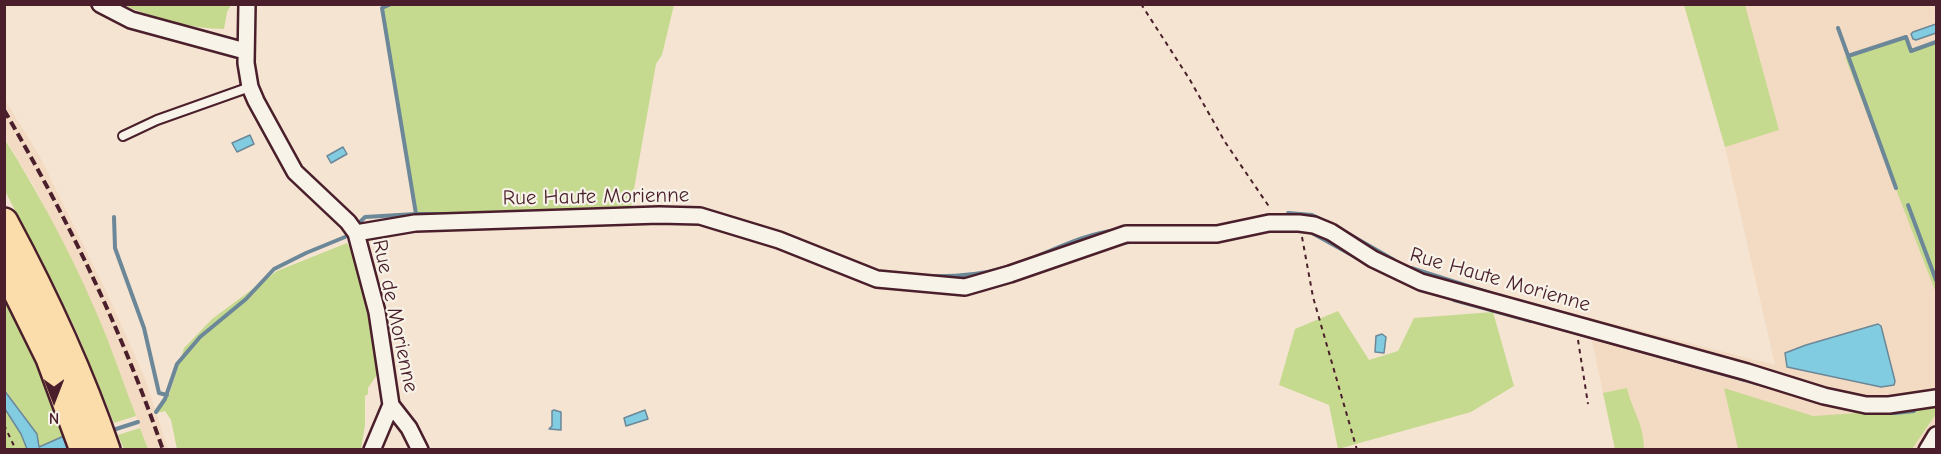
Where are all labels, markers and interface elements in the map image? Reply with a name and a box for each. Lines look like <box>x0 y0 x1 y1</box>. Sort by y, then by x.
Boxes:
street label: Rue Haute Morienne <box>503 183 689 211</box>
street label: Rue de Morienne <box>367 237 423 395</box>
street label: Rue Haute Morienne <box>1407 242 1593 318</box>
north arrow <box>24 370 84 430</box>
text: N <box>49 409 59 427</box>

